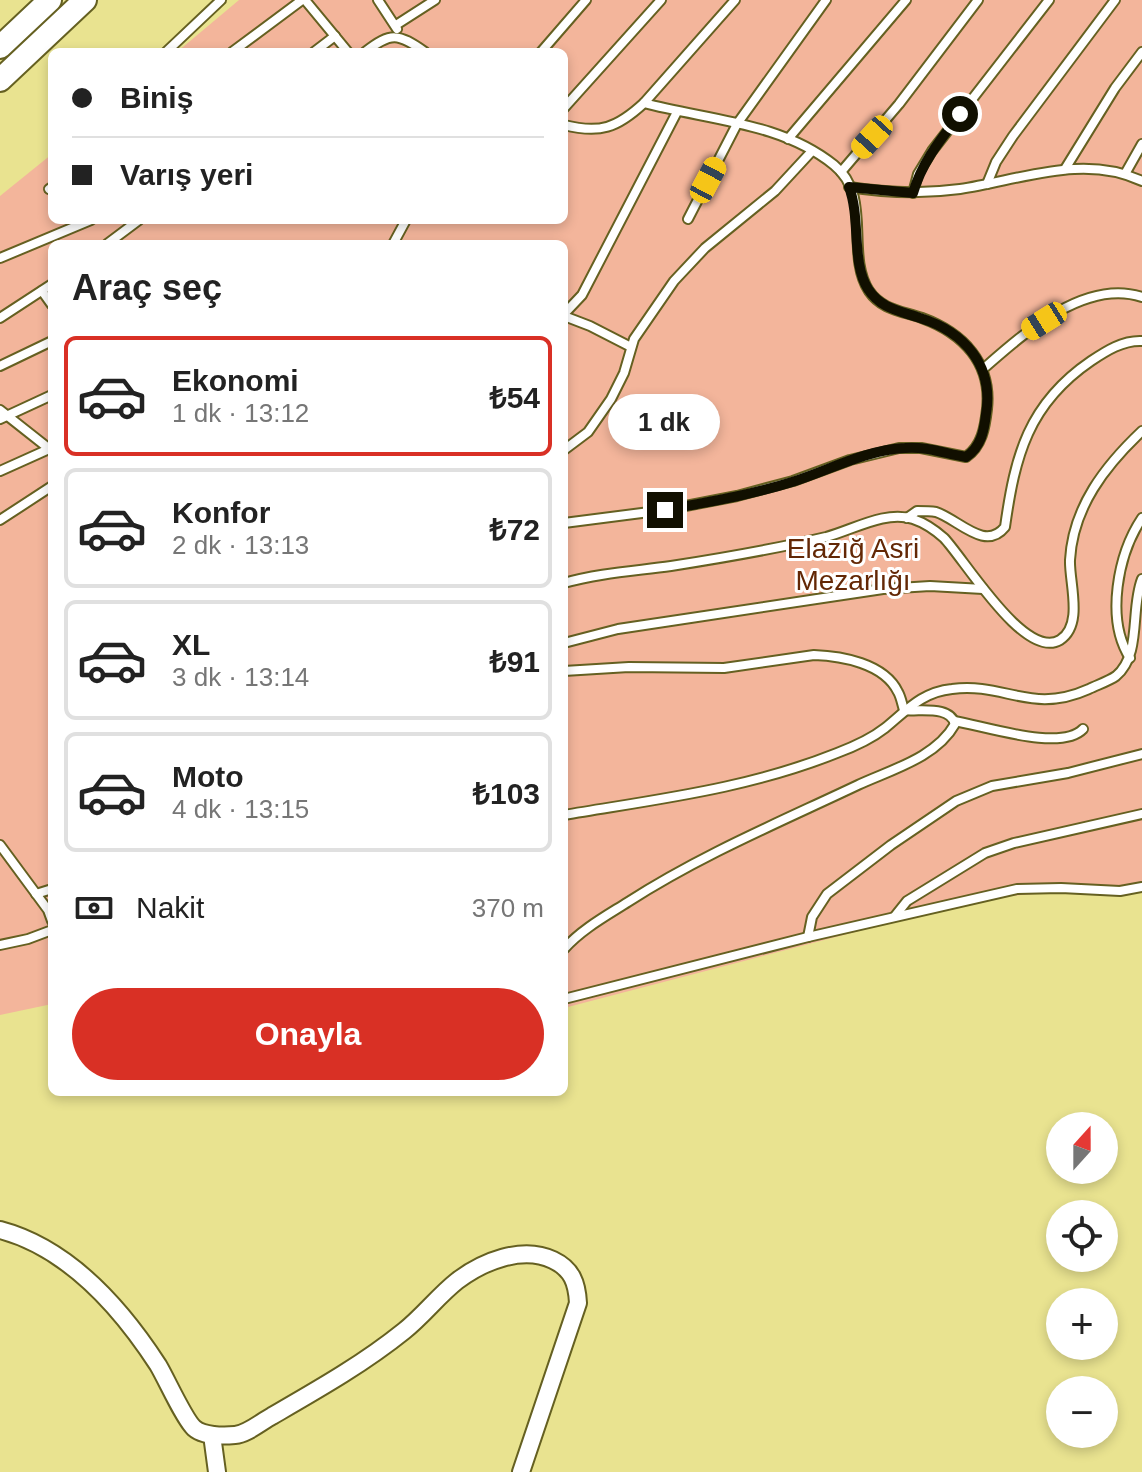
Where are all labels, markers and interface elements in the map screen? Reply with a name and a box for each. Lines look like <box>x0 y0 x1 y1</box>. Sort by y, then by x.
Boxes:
text: Biniş <box>120 81 193 114</box>
route start <box>942 96 978 132</box>
car <box>847 111 897 163</box>
car <box>686 153 730 207</box>
text: Varış yeri <box>120 158 253 191</box>
text: Araç seç <box>72 267 222 308</box>
car <box>1017 298 1071 344</box>
icon: car <box>76 360 148 432</box>
text: Ekonomi <box>172 364 299 397</box>
text: ₺54 <box>489 381 540 414</box>
callout: 1 dk <box>609 394 721 450</box>
text: 1 dk · 13:12 <box>172 398 309 428</box>
text: 1 dk <box>638 407 690 437</box>
icon: car <box>76 492 148 564</box>
route end <box>647 492 683 528</box>
text: Konfor <box>172 496 270 529</box>
text: ₺72 <box>489 513 540 546</box>
text: 2 dk · 13:13 <box>172 530 309 560</box>
park label: Elazığ Asri Mezarlığı <box>787 533 919 596</box>
icon: car <box>76 624 148 696</box>
text: XL <box>172 628 210 661</box>
text: ₺91 <box>489 645 540 678</box>
text: 3 dk · 13:14 <box>172 662 309 692</box>
icon: car <box>76 756 148 828</box>
text: Moto <box>172 760 244 793</box>
text: ₺103 <box>473 777 540 810</box>
text: 4 dk · 13:15 <box>172 794 309 824</box>
icon: cash <box>72 886 116 930</box>
text: Nakit <box>136 891 204 924</box>
text: 370 m <box>472 893 544 923</box>
button: Onayla <box>72 988 544 1080</box>
north arrow <box>1046 1112 1118 1184</box>
map controls <box>1046 1112 1118 1448</box>
button: locate <box>1046 1200 1118 1272</box>
button: + <box>1046 1288 1118 1360</box>
button: − <box>1046 1376 1118 1448</box>

